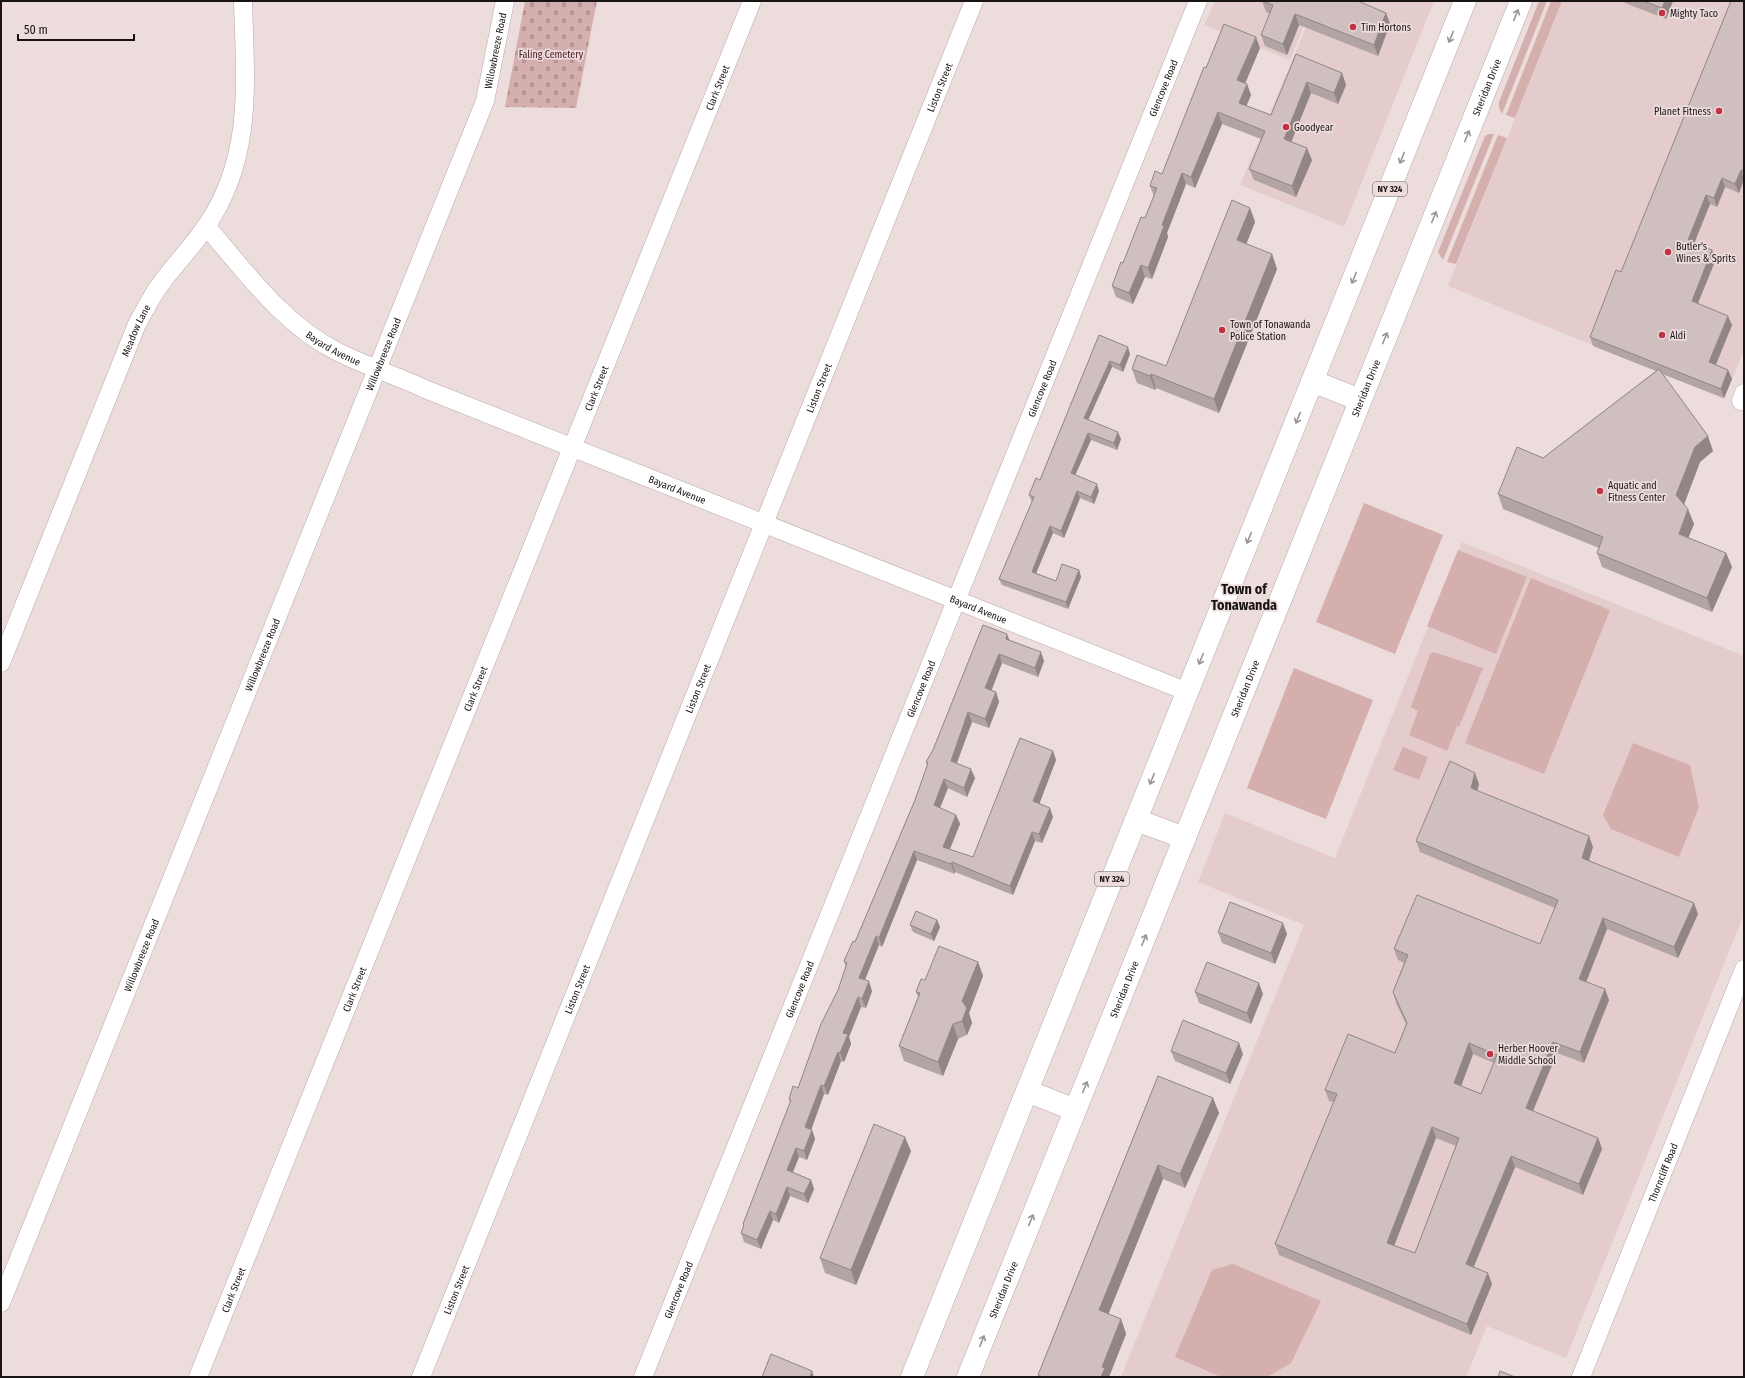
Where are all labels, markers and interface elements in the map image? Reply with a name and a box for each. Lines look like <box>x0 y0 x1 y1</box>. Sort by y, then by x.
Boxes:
marker: Mighty Taco <box>1657 8 1667 18</box>
place label: Mighty Taco <box>1670 8 1718 20</box>
one-way arrow <box>1512 10 1520 22</box>
street label: Willowbreeze Road <box>483 12 510 90</box>
scale bar <box>18 16 134 42</box>
marker: Tim Hortons <box>1348 22 1358 32</box>
place label: Tim Hortons <box>1361 22 1411 34</box>
text: 50 m <box>24 23 48 37</box>
one-way arrow <box>1446 31 1454 43</box>
park label: Faling Cemetery <box>519 49 584 61</box>
street label: Sheridan Drive <box>1470 57 1504 118</box>
street label: Glencove Road <box>1147 58 1181 119</box>
street label: Liston Street <box>925 61 956 114</box>
street label: Clark Street <box>704 63 733 112</box>
place label: Planet Fitness <box>1654 106 1711 118</box>
marker: Planet Fitness <box>1714 106 1724 116</box>
marker: Goodyear <box>1281 122 1291 132</box>
place label: Goodyear <box>1294 122 1334 134</box>
one-way arrow <box>1464 130 1471 142</box>
one-way arrow <box>1398 151 1406 163</box>
road number: NY 324 <box>1373 182 1407 196</box>
one-way arrow <box>1431 212 1439 224</box>
place label: Butler's Wines & Sprits <box>1676 241 1736 265</box>
marker: Butler's Wines & Sprits <box>1663 247 1673 257</box>
one-way arrow <box>1349 272 1357 284</box>
street label: Meadow Lane <box>120 303 154 358</box>
street label: Willowbreeze Road <box>364 316 404 393</box>
place label: Town of Tonawanda Police Station <box>1230 319 1311 343</box>
marker: Town of Tonawanda Police Station <box>1217 325 1227 335</box>
street label: Bayard Avenue <box>303 329 362 369</box>
marker: Aldi <box>1657 330 1667 340</box>
place label: Aldi <box>1670 330 1686 342</box>
one-way arrow <box>1382 332 1390 344</box>
street label: Sheridan Drive <box>1350 358 1383 419</box>
street label: Glencove Road <box>1026 359 1060 419</box>
street label: Liston Street <box>804 361 835 415</box>
street label: Clark Street <box>583 363 612 413</box>
one-way arrow <box>1293 411 1301 423</box>
street label: Bayard Avenue <box>647 473 707 507</box>
place label: Aquatic and Fitness Center <box>1608 480 1666 504</box>
marker: Aquatic and Fitness Center <box>1595 486 1605 496</box>
one-way arrow <box>1245 532 1253 544</box>
district label: Town of Tonawanda <box>1211 581 1277 614</box>
street label: Bayard Avenue <box>948 593 1009 627</box>
street label: Willowbreeze Road <box>243 617 283 693</box>
one-way arrow <box>1196 652 1204 664</box>
street label: Glencove Road <box>905 659 938 719</box>
street label: Sheridan Drive <box>1229 659 1262 719</box>
street label: Liston Street <box>683 662 714 715</box>
street label: Clark Street <box>462 664 491 713</box>
one-way arrow <box>1148 773 1156 785</box>
road number: NY 324 <box>1095 872 1129 886</box>
street label: Willowbreeze Road <box>122 917 162 994</box>
one-way arrow <box>1140 935 1148 947</box>
street label: Glencove Road <box>783 959 817 1020</box>
street label: Sheridan Drive <box>1108 959 1142 1020</box>
street label: Liston Street <box>563 963 593 1016</box>
street label: Clark Street <box>341 965 370 1014</box>
place label: Herber Hoover Middle School <box>1498 1043 1558 1067</box>
marker: Herber Hoover Middle School <box>1485 1049 1495 1059</box>
one-way arrow <box>1081 1081 1089 1093</box>
street label: Thorncliff Road <box>1646 1142 1681 1204</box>
one-way arrow <box>1027 1215 1035 1227</box>
street label: Glencove Road <box>662 1260 696 1320</box>
street label: Sheridan Drive <box>987 1260 1021 1320</box>
street label: Liston Street <box>442 1263 472 1316</box>
street label: Clark Street <box>220 1265 249 1315</box>
one-way arrow <box>979 1335 987 1347</box>

